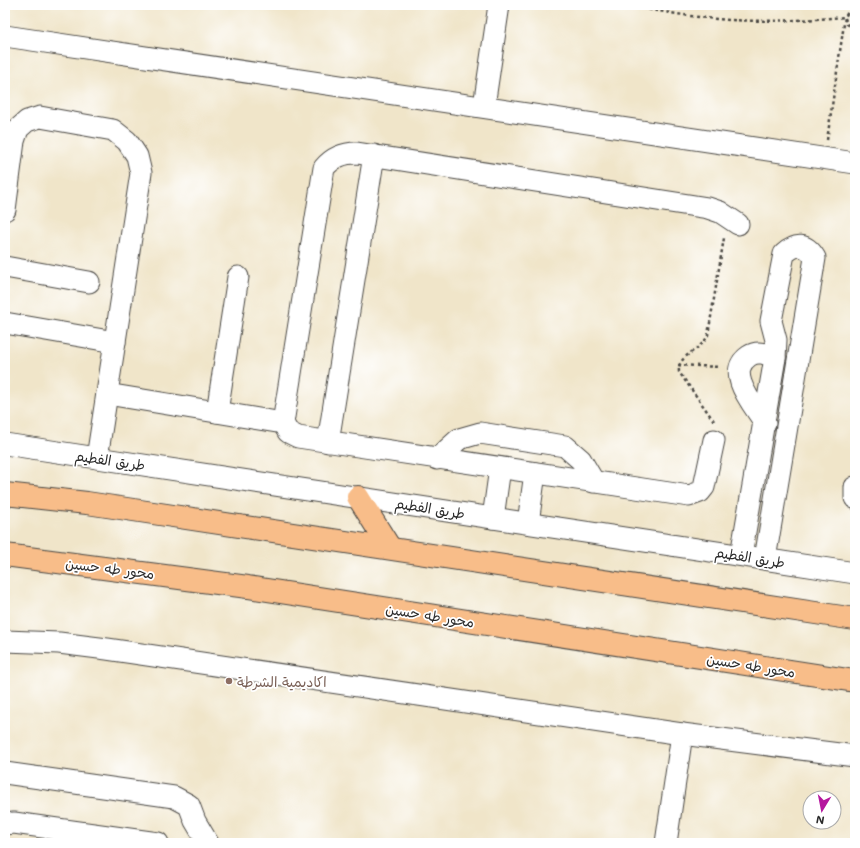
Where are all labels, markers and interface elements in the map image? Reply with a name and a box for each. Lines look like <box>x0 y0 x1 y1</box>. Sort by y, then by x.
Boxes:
street label: طريق الفطيم <box>73 446 146 476</box>
street label: طريق الفطيم <box>393 493 466 525</box>
street label: طريق الفطيم <box>713 542 786 574</box>
street label: محور طه حسين <box>64 553 156 583</box>
street label: محور طه حسين <box>384 599 476 631</box>
street label: محور طه حسين <box>705 649 797 681</box>
place label: اكاديمية الشرطة <box>237 672 327 691</box>
marker: اكاديمية الشرطة <box>224 676 234 686</box>
north arrow <box>802 790 842 830</box>
text: N <box>815 812 826 828</box>

